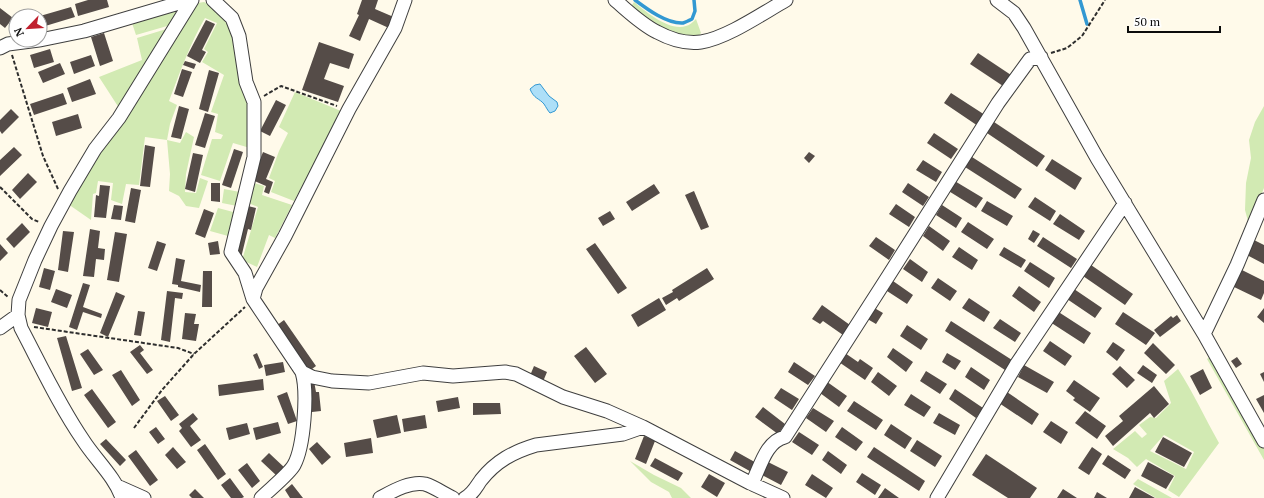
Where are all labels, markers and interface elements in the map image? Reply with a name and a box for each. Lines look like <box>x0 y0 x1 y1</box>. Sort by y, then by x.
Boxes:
north arrow <box>8 8 48 48</box>
scale bar <box>1128 8 1220 34</box>
text: 50 m <box>1134 14 1161 29</box>
text: N <box>11 25 27 39</box>

